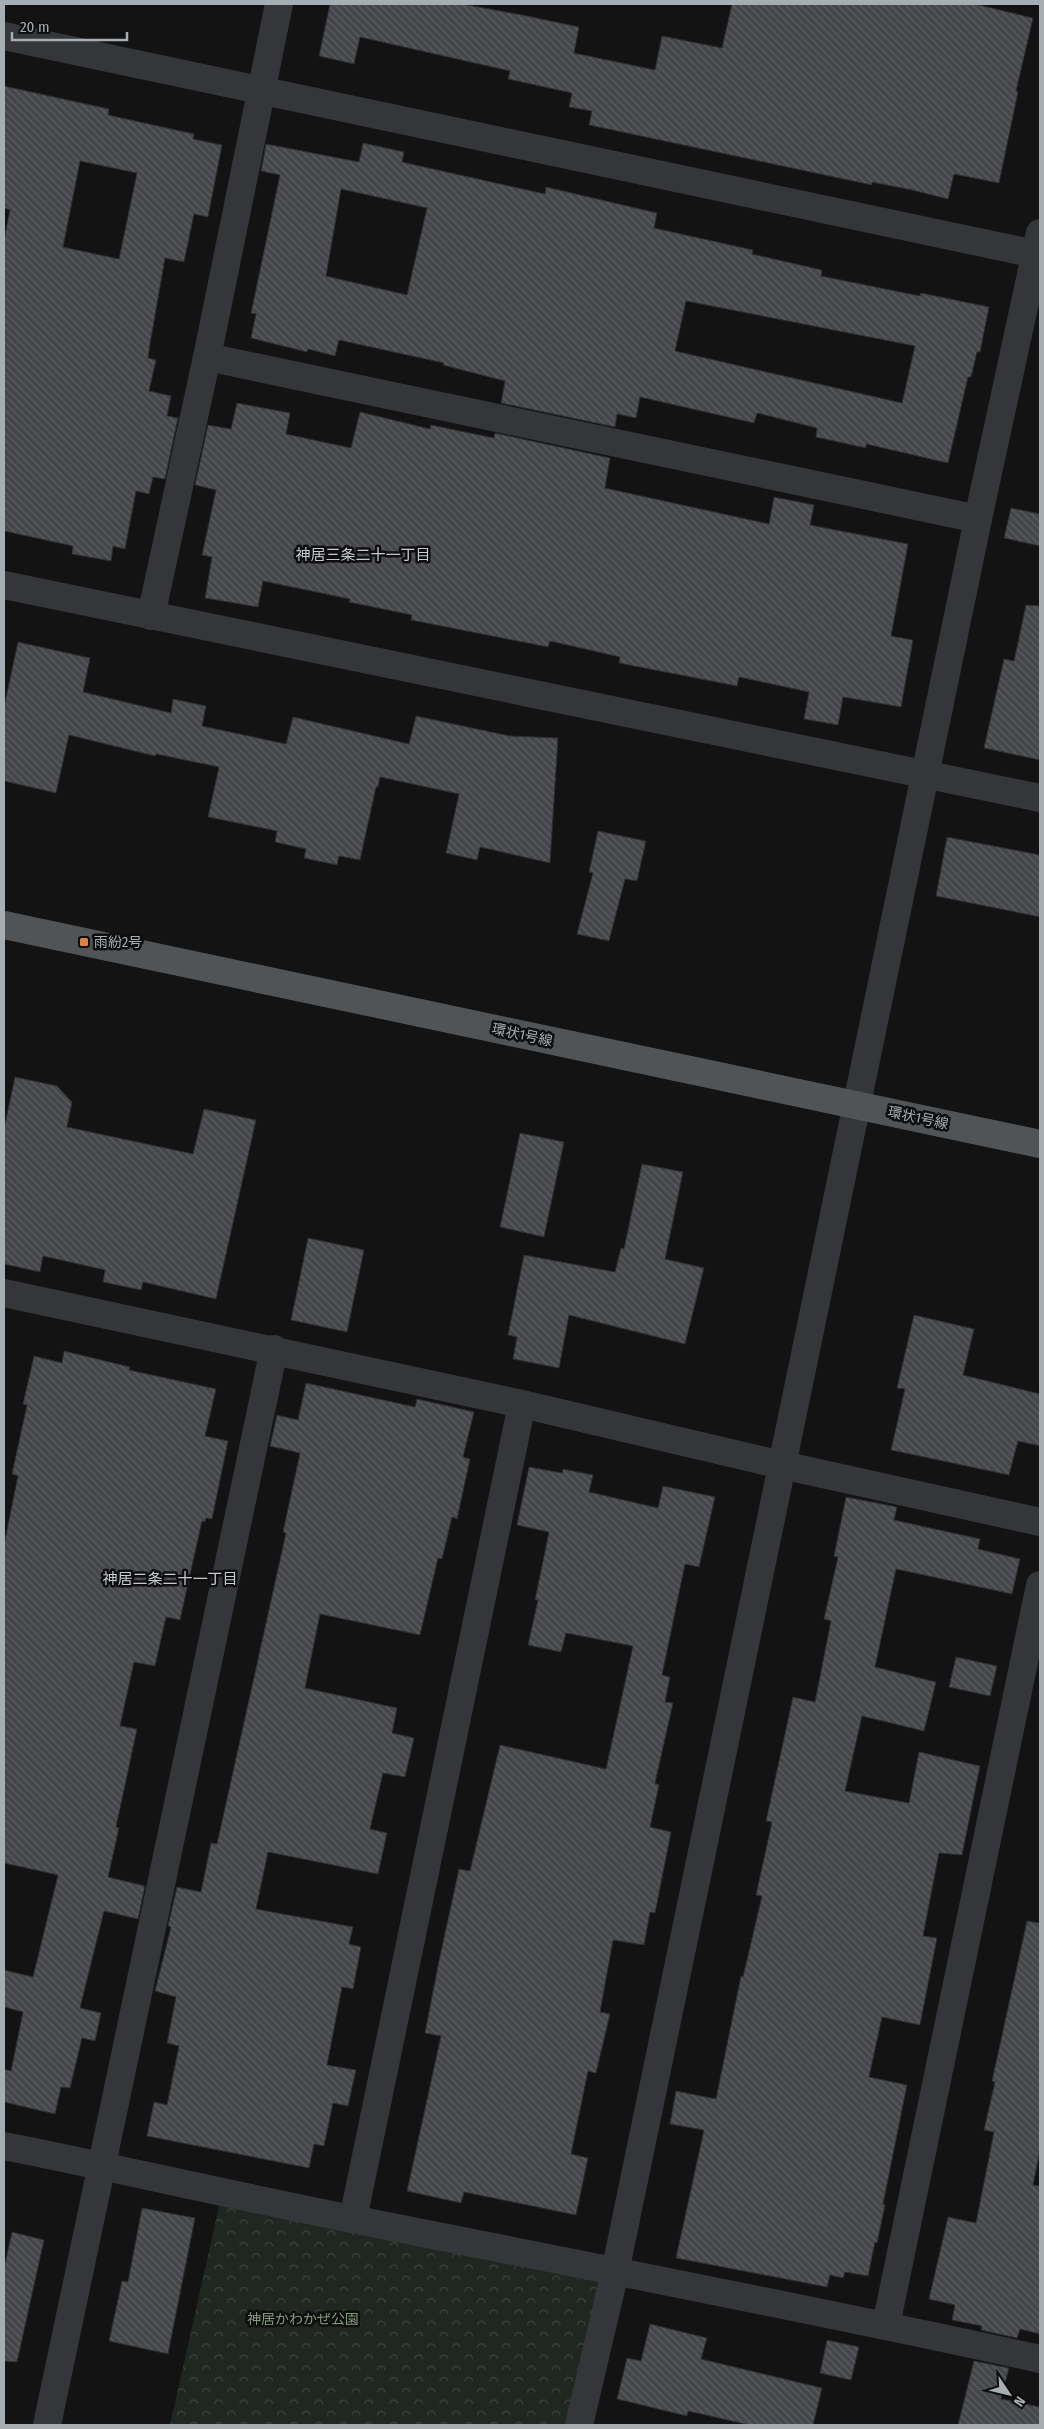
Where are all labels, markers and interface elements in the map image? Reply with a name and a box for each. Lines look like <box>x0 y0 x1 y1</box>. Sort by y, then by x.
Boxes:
scale bar <box>12 10 128 42</box>
text: 20 m <box>20 18 50 36</box>
district label: 神居三条二十一丁目 <box>295 546 431 564</box>
place label: 雨紛2号 <box>94 934 142 951</box>
marker: 雨紛2号 <box>78 936 90 948</box>
street label: 環状1号線 <box>490 1020 554 1050</box>
street label: 環状1号線 <box>886 1103 950 1133</box>
district label: 神居二条二十一丁目 <box>102 1570 238 1588</box>
park label: 神居かわかぜ公園 <box>247 2311 359 2328</box>
north arrow <box>984 2369 1034 2419</box>
text: N <box>1010 2393 1029 2409</box>

